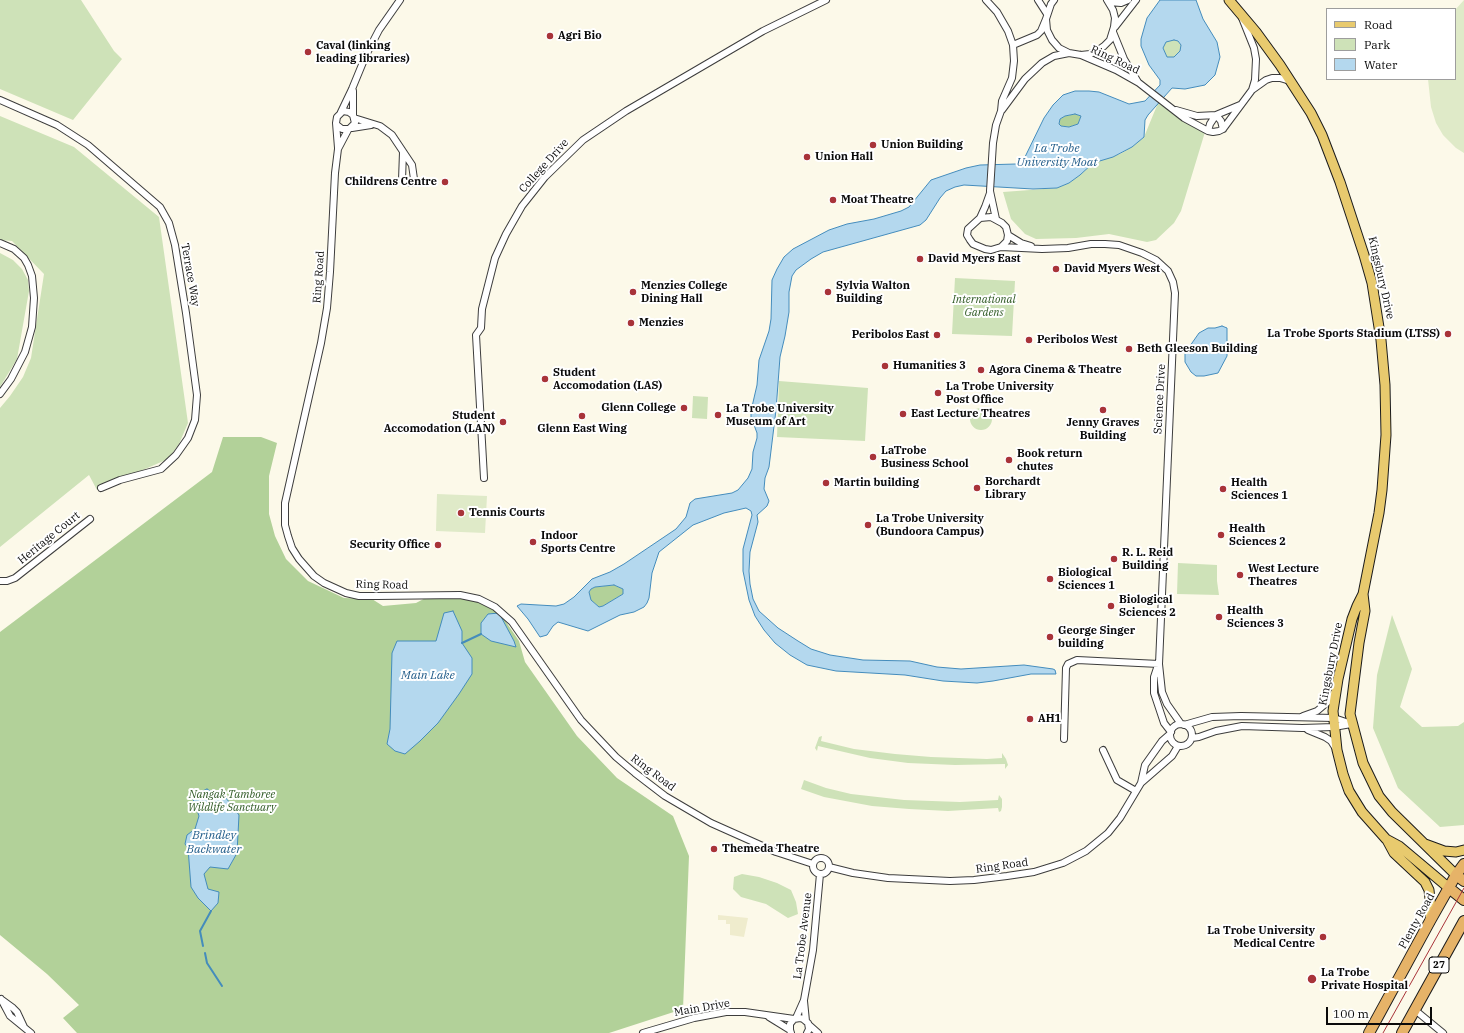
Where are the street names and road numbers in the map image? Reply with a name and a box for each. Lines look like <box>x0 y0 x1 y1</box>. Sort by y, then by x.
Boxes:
street label: Ring Road <box>1088 43 1142 77</box>
street label: College Drive <box>516 136 572 196</box>
street label: Kingsbury Drive <box>1365 235 1397 321</box>
street label: Terrace Way <box>178 242 202 308</box>
street label: Ring Road <box>311 250 327 304</box>
street label: Science Drive <box>1152 364 1168 434</box>
street label: Heritage Court <box>15 509 83 567</box>
street label: Ring Road <box>356 578 408 592</box>
street label: Kingsbury Drive <box>1316 621 1346 707</box>
street label: Ring Road <box>628 752 678 794</box>
street label: Ring Road <box>975 856 1029 876</box>
street label: Plenty Road <box>1396 891 1438 951</box>
street label: La Trobe Avenue <box>791 892 815 980</box>
road number: 27 <box>1429 957 1449 973</box>
street label: Main Drive <box>673 997 731 1019</box>

